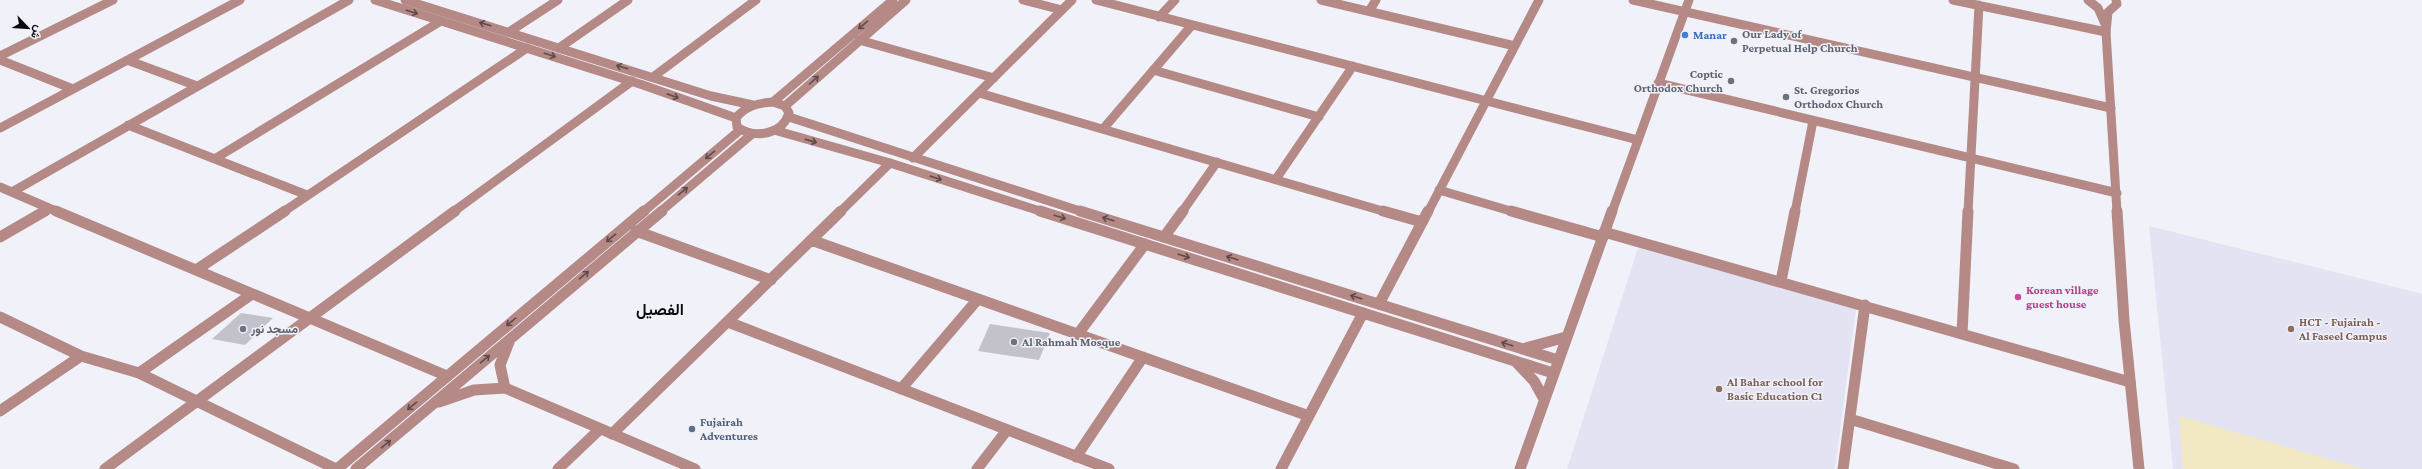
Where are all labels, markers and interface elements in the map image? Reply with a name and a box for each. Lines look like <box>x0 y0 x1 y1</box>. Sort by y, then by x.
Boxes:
north arrow <box>8 8 48 48</box>
one-way arrow <box>406 9 419 16</box>
one-way arrow <box>478 20 491 27</box>
one-way arrow <box>858 21 868 30</box>
text: ش <box>28 23 45 41</box>
place label: Our Lady of Perpetual Help Church <box>1742 27 1858 55</box>
place label: Manar <box>1693 28 1727 42</box>
marker: Manar <box>1680 30 1690 40</box>
marker: Our Lady of Perpetual Help Church <box>1729 36 1739 46</box>
one-way arrow <box>543 52 556 59</box>
one-way arrow <box>616 63 629 70</box>
place label: Coptic Orthodox Church <box>1634 67 1724 95</box>
one-way arrow <box>809 76 819 85</box>
marker: Coptic Orthodox Church <box>1726 76 1736 86</box>
place label: St. Gregorios Orthodox Church <box>1794 83 1883 111</box>
one-way arrow <box>667 92 679 100</box>
marker: St. Gregorios Orthodox Church <box>1781 92 1791 102</box>
one-way arrow <box>804 138 817 145</box>
one-way arrow <box>705 150 715 159</box>
one-way arrow <box>929 175 942 182</box>
one-way arrow <box>678 187 688 196</box>
one-way arrow <box>1053 214 1066 221</box>
one-way arrow <box>1102 215 1115 222</box>
one-way arrow <box>605 234 616 243</box>
one-way arrow <box>1177 253 1190 260</box>
one-way arrow <box>1226 254 1239 261</box>
one-way arrow <box>578 271 589 280</box>
place label: Korean village guest house <box>2026 283 2099 311</box>
marker: Korean village guest house <box>2013 292 2023 302</box>
one-way arrow <box>1350 293 1363 300</box>
district label: الفصيل <box>636 301 684 319</box>
place label: HCT - Fujairah - Al Faseel Campus <box>2298 315 2387 343</box>
one-way arrow <box>506 318 516 327</box>
place label: مسجد نور <box>250 322 298 337</box>
marker: مسجد نور <box>238 324 248 334</box>
marker: HCT - Fujairah - Al Faseel Campus <box>2286 324 2296 334</box>
place label: Al Rahmah Mosque <box>1021 335 1121 349</box>
marker: Al Rahmah Mosque <box>1009 337 1019 347</box>
one-way arrow <box>1501 340 1514 347</box>
one-way arrow <box>479 355 490 364</box>
place label: Al Bahar school for Basic Education C1 <box>1726 375 1823 403</box>
marker: Al Bahar school for Basic Education C1 <box>1714 384 1724 394</box>
one-way arrow <box>406 402 417 411</box>
place label: Fujairah Adventures <box>699 415 758 443</box>
marker: Fujairah Adventures <box>687 424 697 434</box>
one-way arrow <box>380 439 391 448</box>

